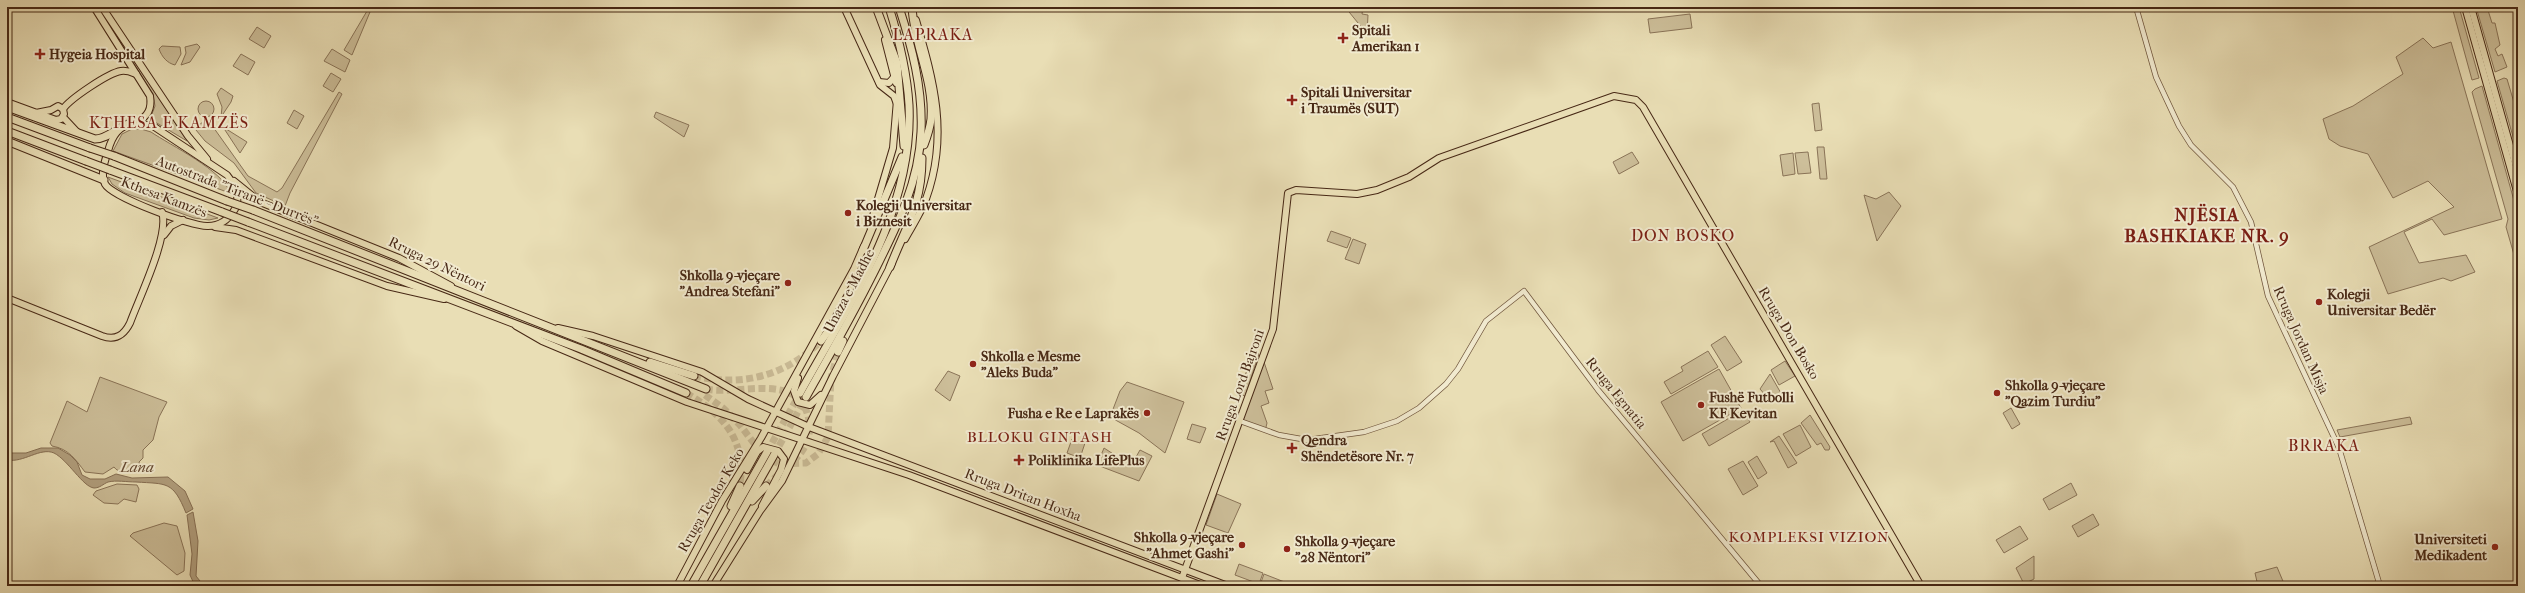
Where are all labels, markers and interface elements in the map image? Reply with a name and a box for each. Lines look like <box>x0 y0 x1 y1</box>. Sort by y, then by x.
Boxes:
place label: Spitali Amerikan 1 <box>1351 22 1419 55</box>
district label: LAPRAKA <box>893 25 973 44</box>
marker: Spitali Amerikan 1 <box>1337 32 1349 44</box>
place label: Hygeia Hospital <box>49 46 145 63</box>
marker: Hygeia Hospital <box>34 48 46 60</box>
place label: Spitali Universitar i Traumës (SUT) <box>1300 84 1413 117</box>
marker: Spitali Universitar i Traumës (SUT) <box>1286 94 1298 106</box>
district label: KTHESA E KAMZËS <box>89 113 249 132</box>
street label: Autostrada "Tiranë - Durrës" <box>153 152 321 230</box>
street label: Kthesa Kamzës <box>118 173 210 221</box>
place label: Kolegji Universitar i Biznesit <box>855 197 972 230</box>
district label: NJËSIA BASHKIAKE NR. 9 <box>2124 203 2290 247</box>
marker: Kolegji Universitar i Biznesit <box>843 208 853 218</box>
district label: DON BOSKO <box>1631 226 1735 245</box>
street label: Rruga 29 Nëntori <box>386 233 488 295</box>
street label: Unaza e Madhe <box>820 246 878 336</box>
place label: Shkolla 9-vjeçare "Andrea Stefani" <box>679 267 781 300</box>
marker: Shkolla 9-vjeçare "Andrea Stefani" <box>783 278 793 288</box>
street label: Rruga Don Bosko <box>1755 283 1823 383</box>
street label: Rruga Jordan Misja <box>2270 283 2333 397</box>
place label: Kolegji Universitar Bedër <box>2326 286 2437 319</box>
marker: Kolegji Universitar Bedër <box>2314 297 2324 307</box>
street label: Rruga Lord Bajroni <box>1212 327 1268 443</box>
place label: Shkolla e Mesme "Aleks Buda" <box>980 348 1081 381</box>
street label: Rruga Egnatia <box>1582 354 1650 433</box>
marker: Shkolla e Mesme "Aleks Buda" <box>968 359 978 369</box>
place label: Shkolla 9-vjeçare "Qazim Turdiu" <box>2004 377 2105 410</box>
marker: Shkolla 9-vjeçare "Qazim Turdiu" <box>1992 388 2002 398</box>
place label: Fushë Futbolli KF Kevitan <box>1708 389 1795 422</box>
marker: Fushë Futbolli KF Kevitan <box>1696 400 1706 410</box>
place label: Fusha e Re e Laprakës <box>1006 405 1140 422</box>
marker: Fusha e Re e Laprakës <box>1142 408 1152 418</box>
district label: BLLOKU GINTASH <box>967 428 1113 446</box>
place label: Qendra Shëndetësore Nr. 7 <box>1301 432 1414 465</box>
district label: BRRAKA <box>2288 436 2360 455</box>
marker: Qendra Shëndetësore Nr. 7 <box>1286 442 1298 454</box>
street label: Rruga Teodor Keko <box>674 445 748 555</box>
place label: Poliklinika LifePlus <box>1028 452 1145 469</box>
marker: Poliklinika LifePlus <box>1013 454 1025 466</box>
water label: Lana <box>119 458 154 476</box>
street label: Rruga Dritan Hoxha <box>962 465 1084 525</box>
district label: KOMPLEKSI VIZION <box>1729 528 1890 546</box>
place label: Shkolla 9-vjeçare "Ahmet Gashi" <box>1134 529 1235 562</box>
place label: Universiteti Medikadent <box>2413 531 2488 564</box>
place label: Shkolla 9-vjeçare "28 Nëntori" <box>1294 533 1395 566</box>
marker: Shkolla 9-vjeçare "Ahmet Gashi" <box>1237 540 1247 550</box>
marker: Universiteti Medikadent <box>2490 542 2500 552</box>
marker: Shkolla 9-vjeçare "28 Nëntori" <box>1282 544 1292 554</box>

